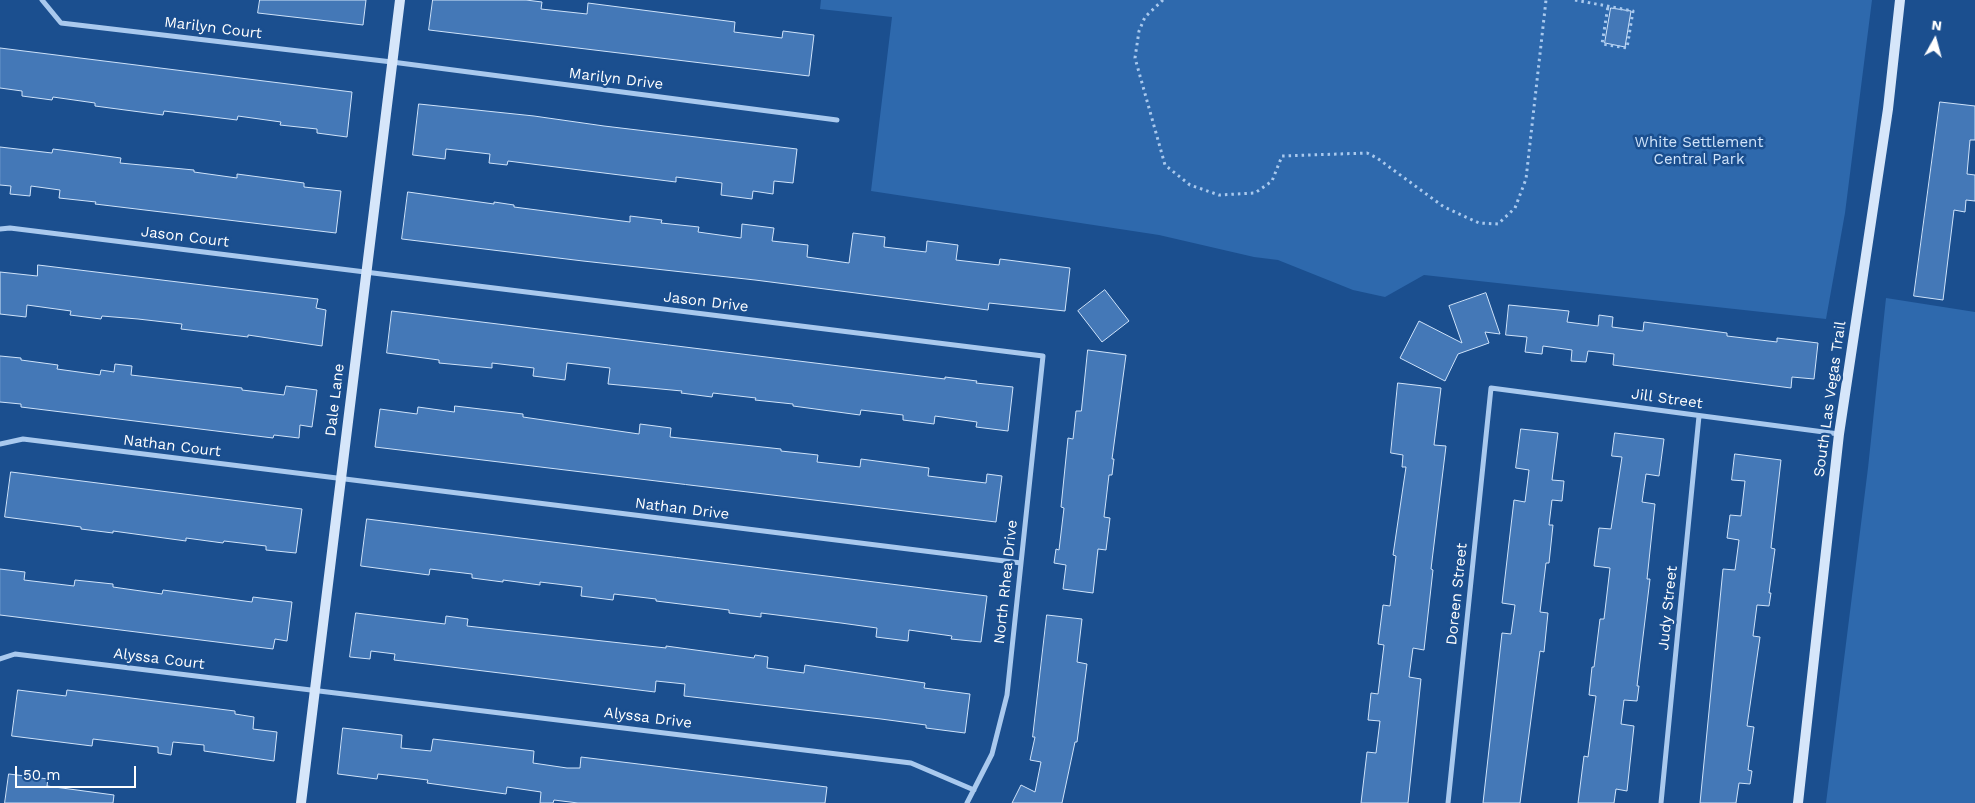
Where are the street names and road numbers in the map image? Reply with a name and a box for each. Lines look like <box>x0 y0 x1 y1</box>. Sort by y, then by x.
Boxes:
street label: Marilyn Court <box>163 13 263 43</box>
street label: Marilyn Drive <box>568 64 664 94</box>
street label: Jason Court <box>140 223 230 251</box>
street label: Jason Drive <box>663 288 749 316</box>
street label: South Las Vegas Trail <box>1810 320 1850 478</box>
street label: Dale Lane <box>322 363 348 437</box>
street label: Jill Street <box>1630 385 1704 413</box>
street label: Nathan Court <box>122 431 222 461</box>
street label: Nathan Drive <box>634 494 730 524</box>
street label: North Rhea Drive <box>991 519 1021 645</box>
street label: Doreen Street <box>1443 542 1471 646</box>
street label: Judy Street <box>1655 565 1681 651</box>
street label: Alyssa Court <box>112 644 206 674</box>
street label: Alyssa Drive <box>603 704 693 732</box>

